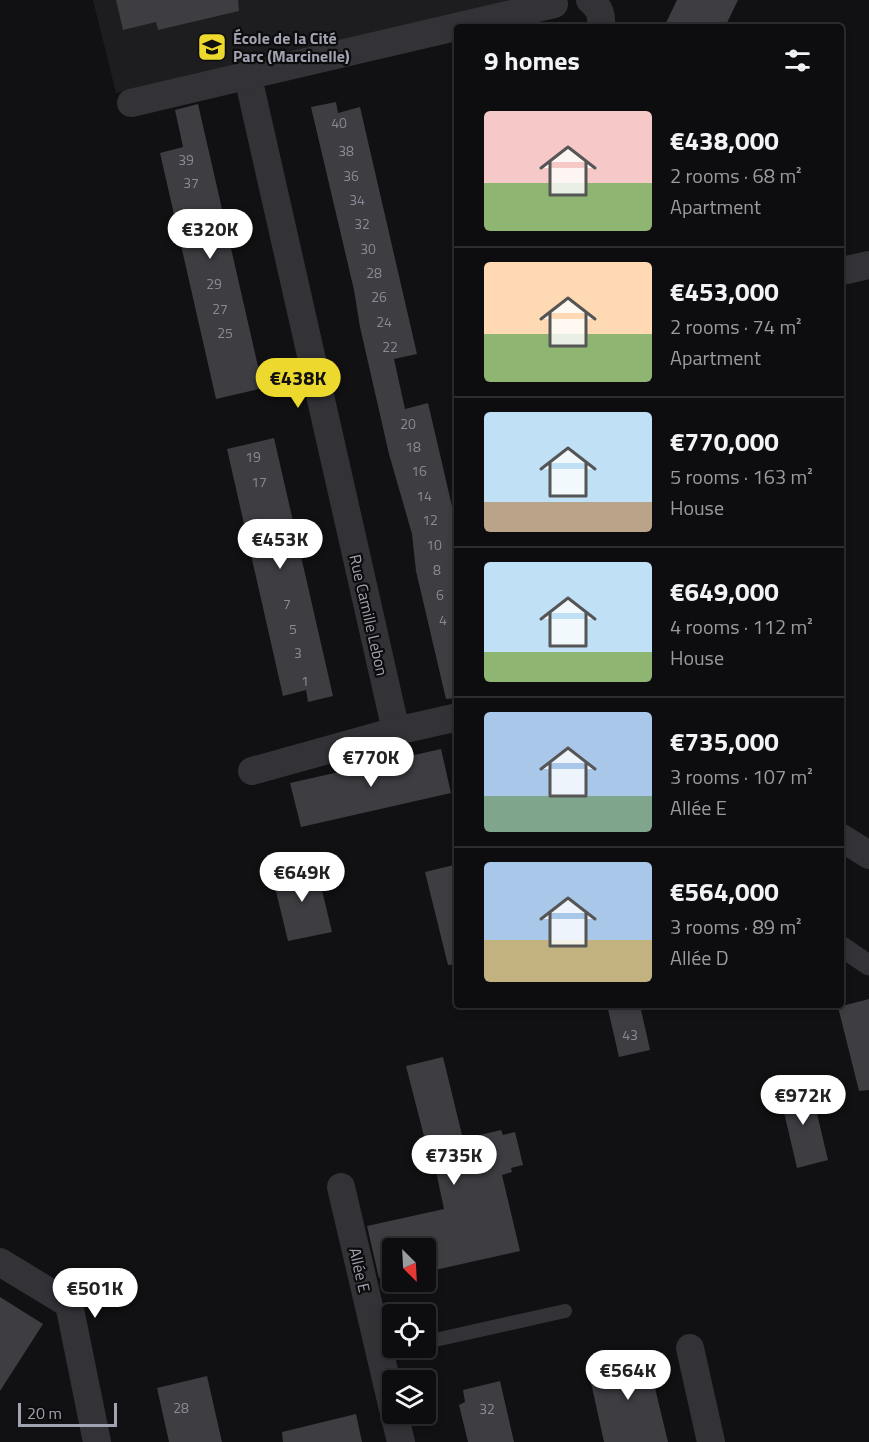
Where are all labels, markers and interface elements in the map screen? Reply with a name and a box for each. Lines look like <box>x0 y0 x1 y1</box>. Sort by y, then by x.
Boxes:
place label: École de la Cité Parc (Marcinelle) <box>233 26 350 68</box>
school or university icon: École de la Cité Parc (Marcinelle) <box>196 31 228 63</box>
text: 9 homes <box>484 41 580 80</box>
icon: filters <box>781 44 814 77</box>
house number: 40 <box>331 112 347 133</box>
text: €438,000 <box>670 121 779 160</box>
icon: home <box>532 135 604 207</box>
house number: 38 <box>338 140 354 161</box>
house number: 39 <box>178 149 194 170</box>
text: 2 rooms · 68 m² <box>670 160 802 191</box>
house number: 36 <box>343 165 359 186</box>
house number: 37 <box>183 172 199 193</box>
house number: 34 <box>349 189 365 210</box>
text: Apartment <box>670 191 761 222</box>
pin: €320K <box>168 209 252 260</box>
text: €320K <box>182 213 238 244</box>
house number: 32 <box>354 213 370 234</box>
house number: 30 <box>360 238 376 259</box>
house number: 28 <box>366 262 382 283</box>
text: €453,000 <box>670 272 779 311</box>
house number: 29 <box>206 273 222 294</box>
house number: 26 <box>371 286 387 307</box>
icon: home <box>532 286 604 358</box>
house number: 27 <box>212 298 228 319</box>
house number: 24 <box>376 311 392 332</box>
text: 2 rooms · 74 m² <box>670 311 802 342</box>
house number: 25 <box>217 322 233 343</box>
house number: 22 <box>382 336 398 357</box>
text: Apartment <box>670 342 761 373</box>
pin: €438K <box>256 358 340 409</box>
text: €438K <box>270 362 326 393</box>
house number: 20 <box>400 413 416 434</box>
text: €770,000 <box>670 422 779 461</box>
house number: 18 <box>405 436 421 457</box>
icon: home <box>532 436 604 508</box>
house number: 19 <box>245 446 261 467</box>
house number: 16 <box>411 460 427 481</box>
text: 5 rooms · 163 m² <box>670 461 813 492</box>
house number: 17 <box>251 471 267 492</box>
house number: 14 <box>416 485 432 506</box>
text: House <box>670 492 724 523</box>
house number: 12 <box>422 509 438 530</box>
pin: €453K <box>238 519 322 570</box>
text: €453K <box>252 523 308 554</box>
house number: 10 <box>426 534 442 555</box>
street label: Rue Camille Lebon <box>343 552 395 678</box>
house number: 8 <box>433 559 441 580</box>
text: €649,000 <box>670 572 779 611</box>
house number: 6 <box>436 584 444 605</box>
icon: home <box>532 586 604 658</box>
house number: 7 <box>283 593 291 614</box>
house number: 4 <box>439 609 447 630</box>
text: 4 rooms · 112 m² <box>670 611 813 642</box>
house number: 5 <box>289 618 297 639</box>
house number: 3 <box>294 642 302 663</box>
text: House <box>670 642 724 673</box>
house number: 1 <box>301 670 309 691</box>
text: €735,000 <box>670 722 779 761</box>
icon: home <box>532 736 604 808</box>
pin: €770K <box>329 737 413 788</box>
text: €770K <box>343 741 399 772</box>
text: 3 rooms · 107 m² <box>670 761 813 792</box>
text: Allée E <box>670 792 727 823</box>
pin: €649K <box>260 852 344 903</box>
text: €649K <box>274 856 330 887</box>
text: €564,000 <box>670 872 779 911</box>
icon: home <box>532 886 604 958</box>
text: 3 rooms · 89 m² <box>670 911 802 942</box>
text: Allée D <box>670 942 729 973</box>
house number: 43 <box>622 1024 638 1045</box>
pin: €972K <box>761 1075 845 1126</box>
text: €972K <box>775 1079 831 1110</box>
pin: €735K <box>412 1135 496 1186</box>
text: €735K <box>426 1139 482 1170</box>
north arrow <box>382 1238 436 1292</box>
map controls <box>382 1238 436 1424</box>
street label: Allée E <box>343 1245 377 1295</box>
pin: €501K <box>53 1268 137 1319</box>
text: €501K <box>67 1272 123 1303</box>
button: locate <box>382 1304 436 1358</box>
pin: €564K <box>586 1350 670 1401</box>
text: €564K <box>600 1354 656 1385</box>
button: layers <box>382 1370 436 1424</box>
house number: 28 <box>173 1397 189 1418</box>
house number: 32 <box>479 1398 495 1419</box>
scale bar <box>18 1400 117 1428</box>
text: 20 m <box>27 1401 62 1425</box>

